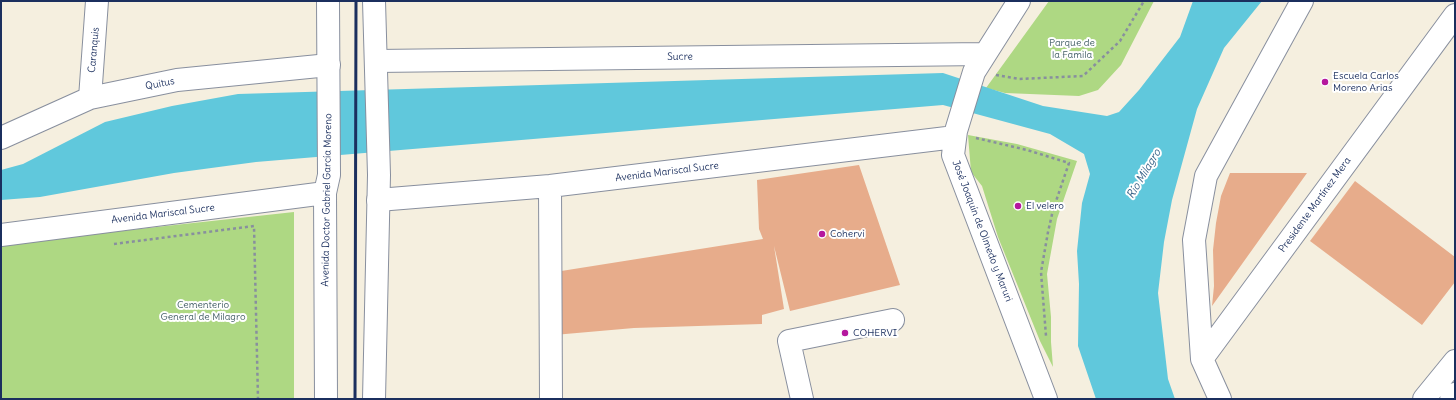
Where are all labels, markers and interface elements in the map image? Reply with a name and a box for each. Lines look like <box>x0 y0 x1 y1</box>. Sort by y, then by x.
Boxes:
street label: Caranquis <box>86 27 102 73</box>
park label: Parque de la Famila <box>1049 37 1095 60</box>
street label: Sucre <box>667 51 693 63</box>
place label: Escuela Carlos Moreno Arias <box>1333 70 1399 94</box>
street label: Quitus <box>144 75 176 93</box>
marker: Escuela Carlos Moreno Arias <box>1320 77 1330 87</box>
street label: Avenida Doctor Gabriel García Moreno <box>319 113 335 287</box>
water label: Río Milagro <box>1124 147 1164 201</box>
street label: Presidente Martínez Mera <box>1276 155 1354 255</box>
street label: José Joaquín de Olmedo y Maruri <box>949 158 1015 304</box>
street label: Avenida Mariscal Sucre <box>615 160 719 184</box>
place label: El velero <box>1026 200 1064 212</box>
marker: El velero <box>1013 201 1023 211</box>
street label: Avenida Mariscal Sucre <box>111 202 215 226</box>
place label: Cohervi <box>830 228 864 240</box>
marker: Cohervi <box>817 229 827 239</box>
park label: Cementerio General de Milagro <box>160 299 246 322</box>
place label: COHERVI <box>853 327 897 339</box>
marker: COHERVI <box>840 328 850 338</box>

